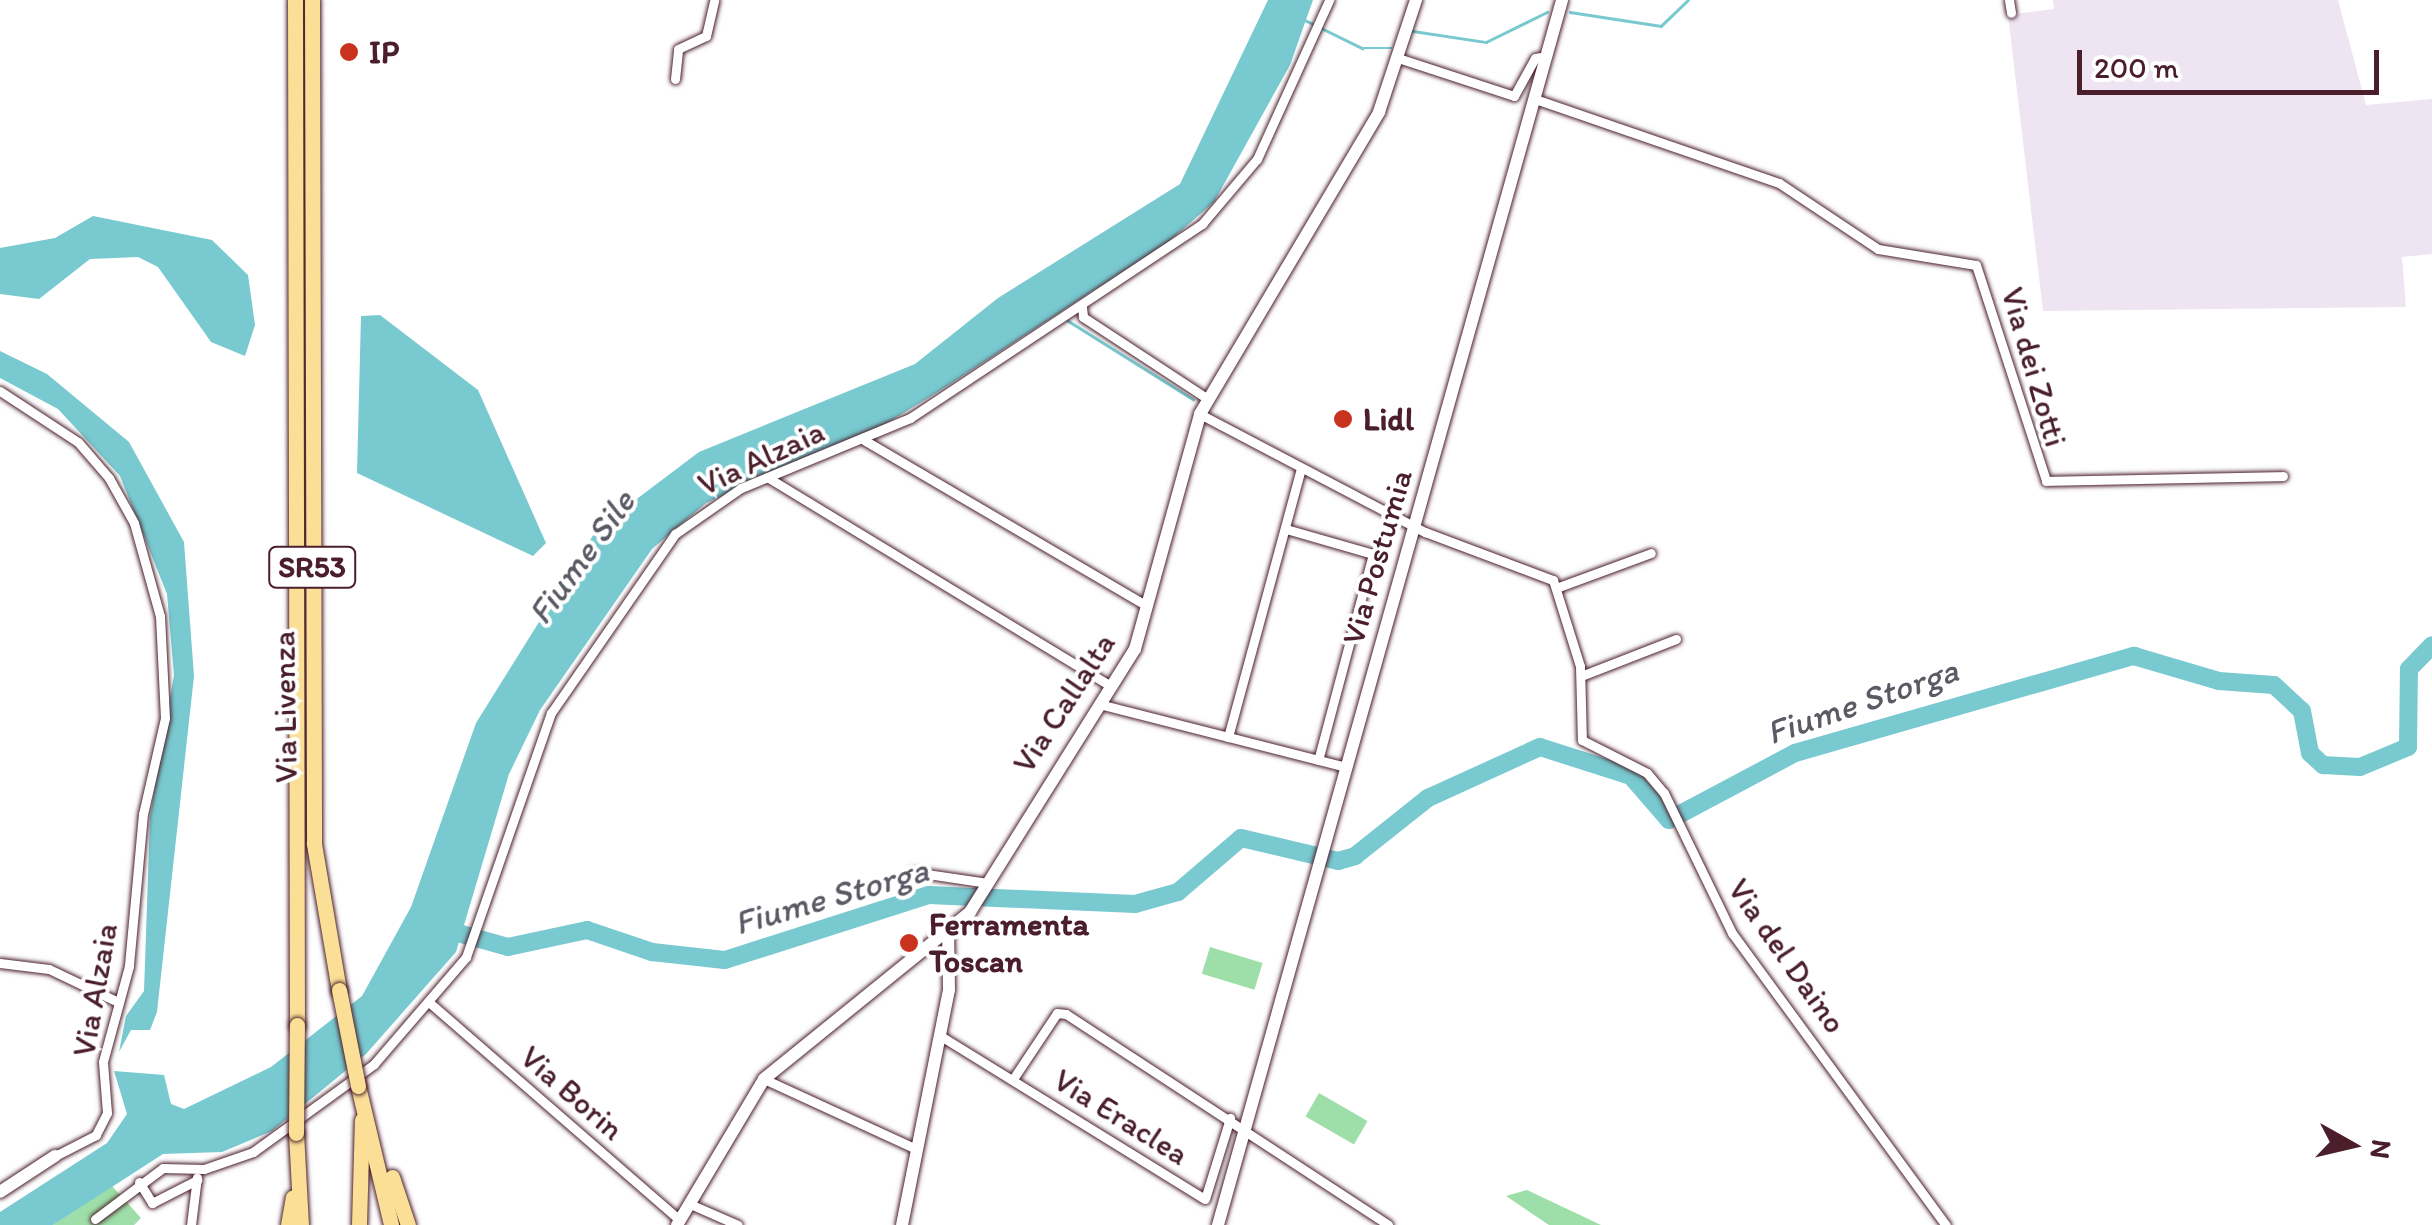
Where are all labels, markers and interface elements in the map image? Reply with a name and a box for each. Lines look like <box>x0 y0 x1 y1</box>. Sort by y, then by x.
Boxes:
scale bar <box>2082 30 2384 92</box>
place label: IP <box>369 33 399 71</box>
marker: IP <box>338 41 360 63</box>
text: 200 m <box>2094 49 2179 86</box>
street label: Via dei Zotti <box>1993 283 2075 451</box>
place label: Lidl <box>1363 400 1414 438</box>
marker: Lidl <box>1332 408 1354 430</box>
street label: Via Alzaia <box>691 412 831 504</box>
street label: Via Postumia <box>1334 466 1420 648</box>
water label: Fiume Sile <box>518 482 644 632</box>
road number: SR53 <box>267 542 357 592</box>
street label: Via Callalta <box>1005 626 1123 780</box>
street label: Via Livenza <box>264 630 306 784</box>
water label: Fiume Storga <box>1761 649 1963 753</box>
water label: Fiume Storga <box>729 848 933 944</box>
street label: Via del Daino <box>1720 872 1854 1040</box>
place label: Ferramenta Toscan <box>929 906 1089 981</box>
street label: Via Alzaia <box>64 920 126 1060</box>
marker: Ferramenta Toscan <box>898 932 920 954</box>
street label: Via Borin <box>512 1038 632 1148</box>
street label: Via Eraclea <box>1046 1060 1196 1174</box>
north arrow <box>2302 1095 2402 1195</box>
text: N <box>2364 1137 2400 1161</box>

